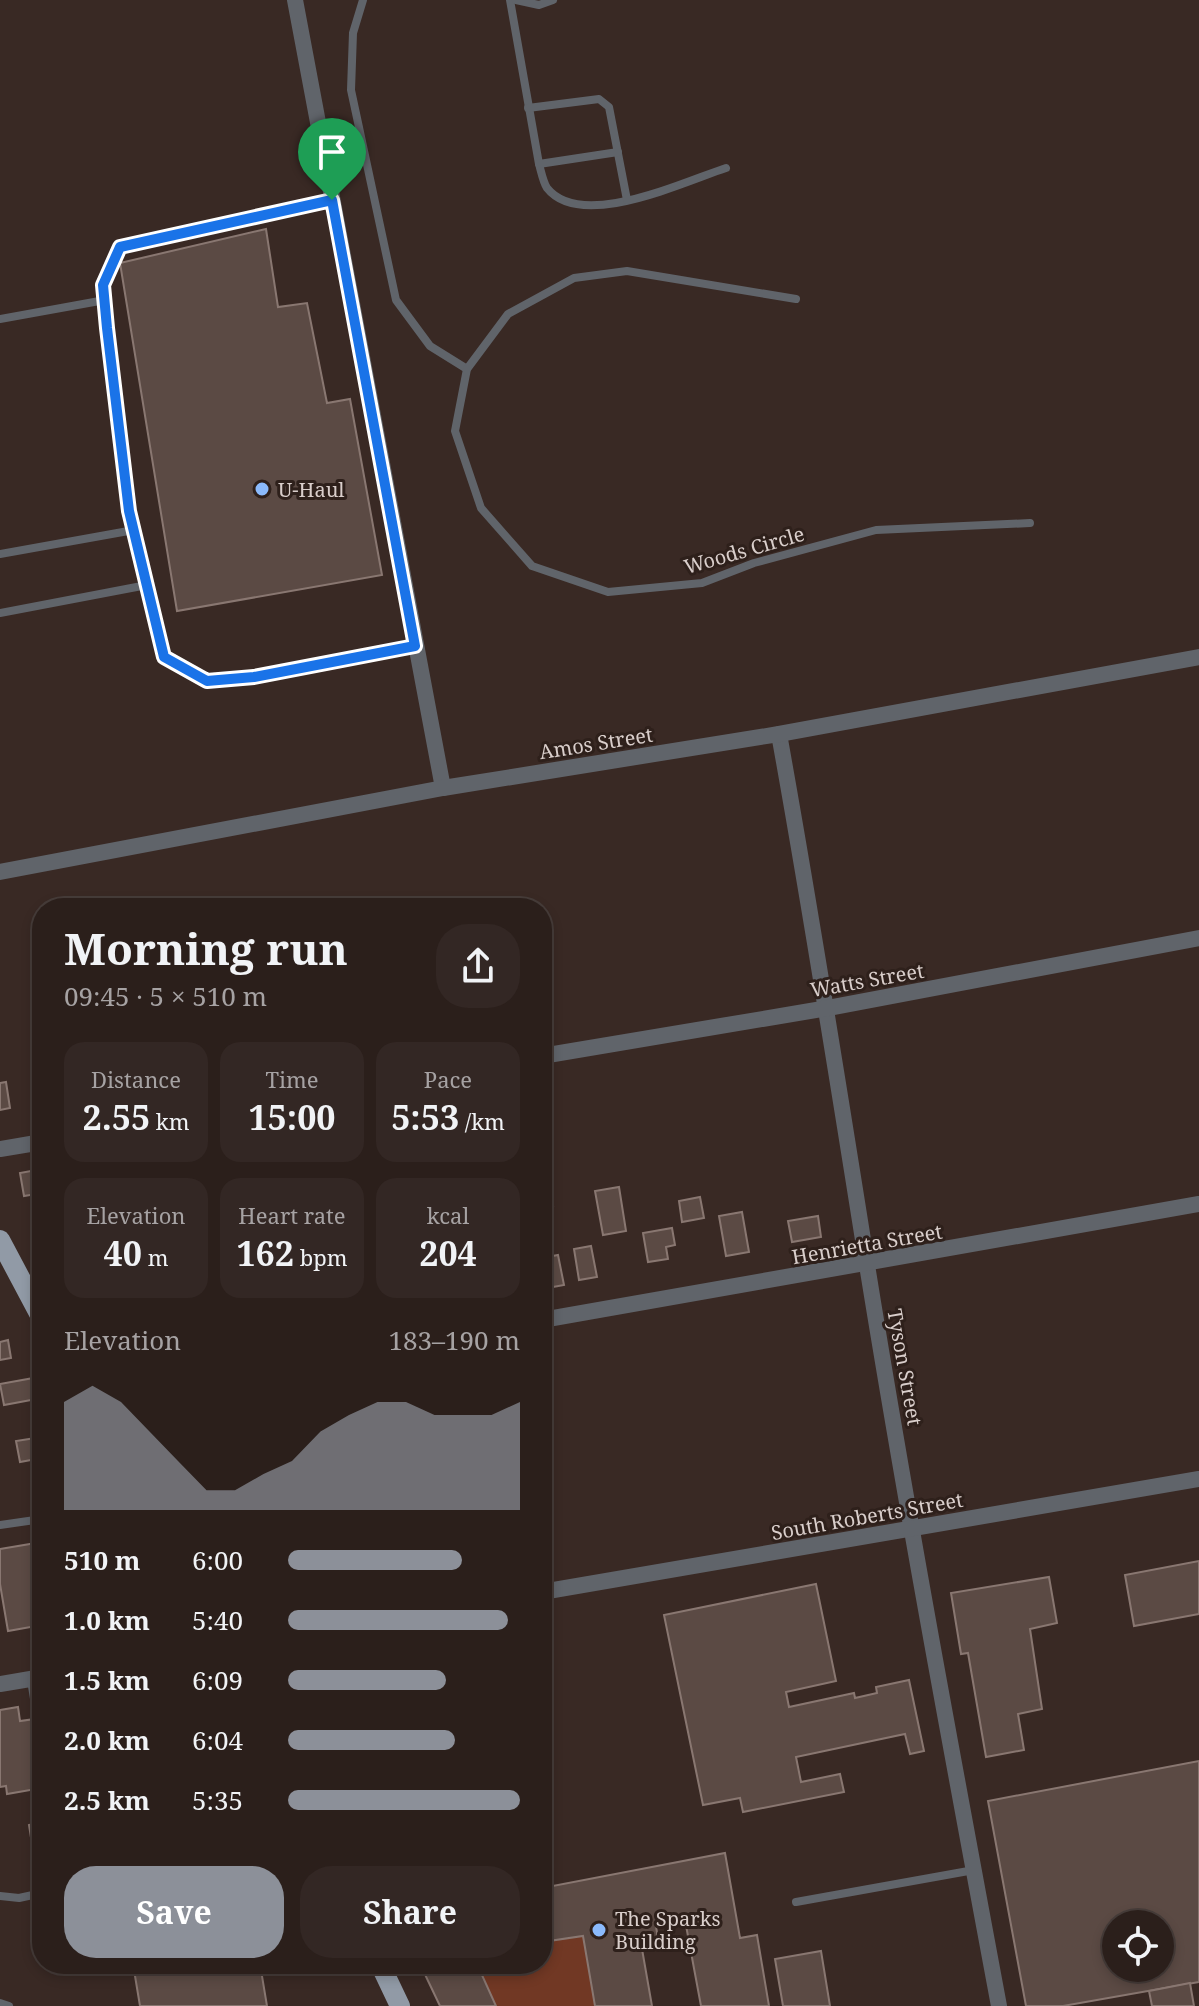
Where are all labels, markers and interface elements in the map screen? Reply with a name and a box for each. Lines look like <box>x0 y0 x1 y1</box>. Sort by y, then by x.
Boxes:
pin <box>298 118 366 200</box>
icon: arrive <box>310 130 354 174</box>
place label: U-Haul <box>278 476 345 503</box>
marker: U-Haul <box>253 480 271 498</box>
street label: Woods Circle <box>681 520 807 580</box>
street label: Amos Street <box>537 721 655 765</box>
text: Morning run <box>64 918 348 978</box>
button: share <box>436 924 520 1008</box>
street label: Watts Street <box>808 957 926 1003</box>
text: 09:45 · 5 × 510 m <box>64 978 267 1014</box>
text: Distance <box>91 1064 181 1094</box>
text: Time <box>265 1064 319 1094</box>
text: Pace <box>424 1064 472 1094</box>
text: 2.55 <box>82 1094 150 1140</box>
text: 15:00 <box>248 1094 336 1140</box>
text: 5:53 <box>391 1094 459 1140</box>
text: km <box>150 1106 190 1136</box>
text: /km <box>459 1106 505 1136</box>
text: Elevation <box>86 1200 186 1230</box>
text: Heart rate <box>238 1200 346 1230</box>
text: kcal <box>427 1200 469 1230</box>
street label: Henrietta Street <box>790 1217 944 1271</box>
text: 40 <box>104 1230 142 1276</box>
text: 162 <box>236 1230 294 1276</box>
text: 204 <box>419 1230 477 1276</box>
text: m <box>142 1242 168 1272</box>
text: bpm <box>294 1242 348 1272</box>
street label: Tyson Street <box>881 1307 929 1427</box>
text: Elevation <box>64 1322 181 1358</box>
text: 183–190 m <box>388 1322 520 1358</box>
street label: South Roberts Street <box>769 1486 965 1546</box>
text: 510 m <box>64 1542 140 1578</box>
text: 6:00 <box>192 1542 243 1578</box>
text: 1.0 km <box>64 1602 150 1638</box>
text: 5:40 <box>192 1602 243 1638</box>
text: 1.5 km <box>64 1662 150 1698</box>
text: 6:09 <box>192 1662 243 1698</box>
text: 2.0 km <box>64 1722 150 1758</box>
text: 6:04 <box>192 1722 243 1758</box>
text: 2.5 km <box>64 1782 150 1818</box>
text: 5:35 <box>192 1782 243 1818</box>
button: Save <box>64 1866 284 1958</box>
button: Share <box>300 1866 520 1958</box>
place label: The Sparks Building <box>615 1905 720 1955</box>
map controls <box>1102 1910 1174 1982</box>
button: locate <box>1102 1910 1174 1982</box>
marker: The Sparks Building <box>590 1921 608 1939</box>

